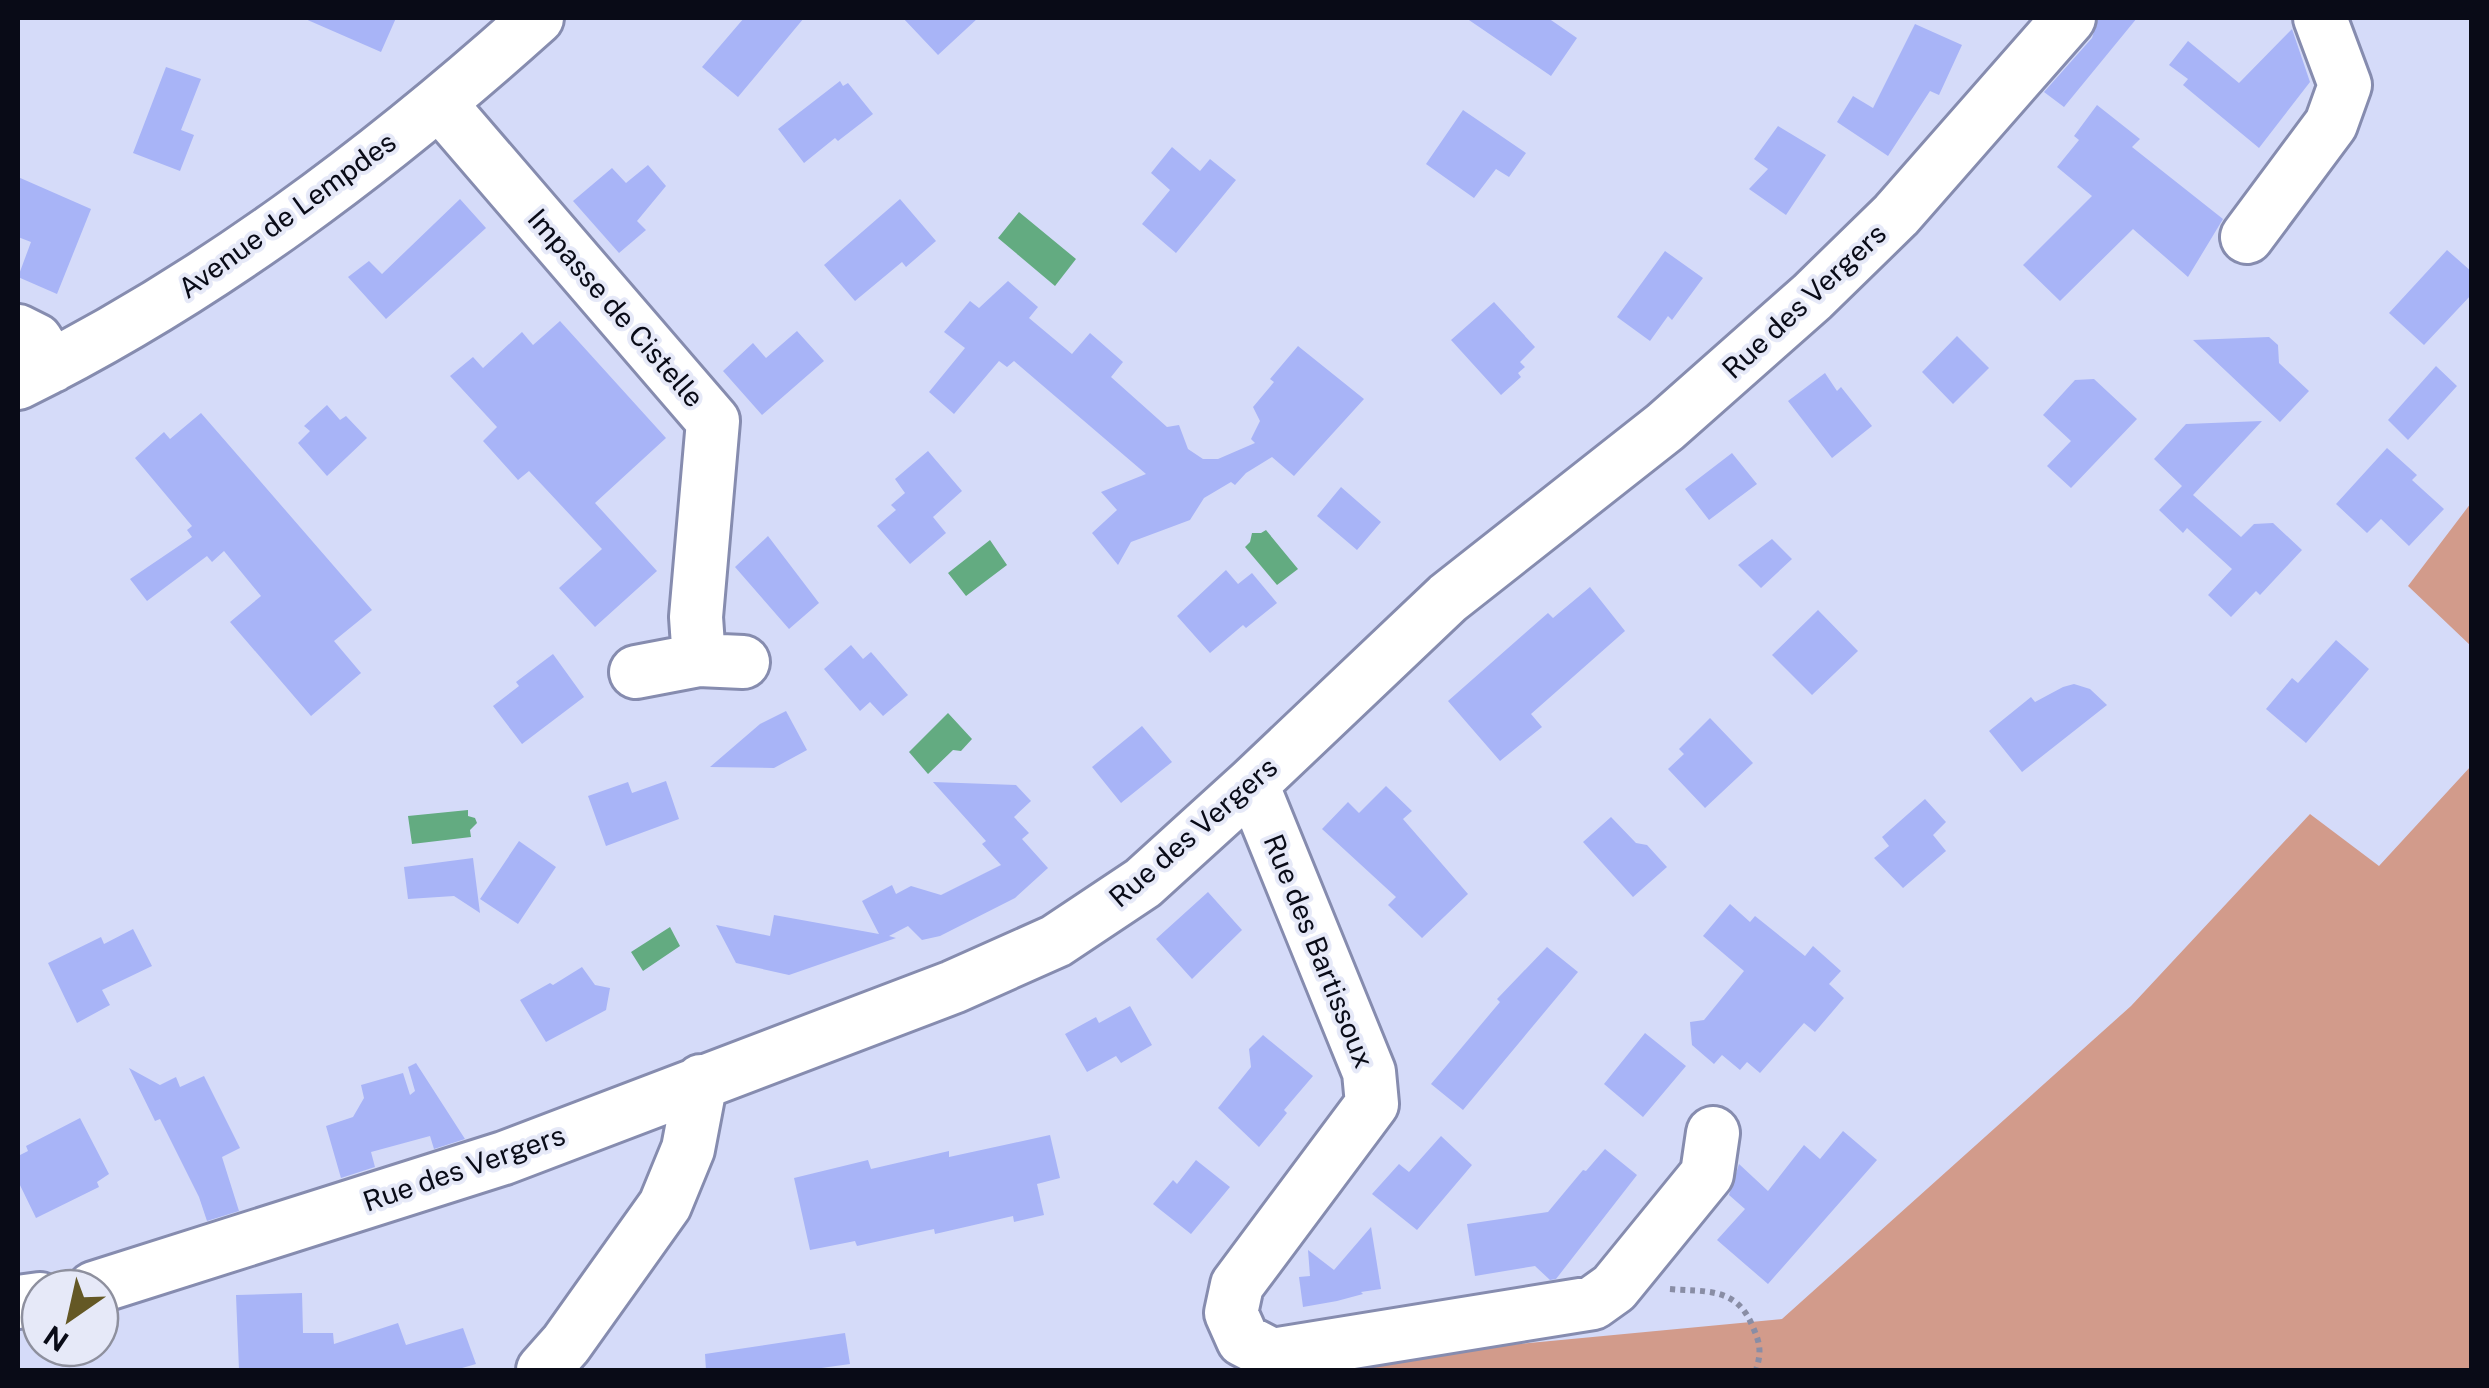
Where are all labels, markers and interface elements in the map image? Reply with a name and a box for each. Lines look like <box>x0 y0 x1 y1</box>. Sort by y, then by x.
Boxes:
street label: Avenue de Lempdes <box>172 125 402 305</box>
street label: Impasse de Cistelle <box>521 202 711 413</box>
street label: Rue des Vergers <box>1715 216 1892 385</box>
street label: Rue des Vergers <box>1102 750 1283 913</box>
street label: Rue des Bartissoux <box>1257 829 1381 1073</box>
street label: Rue des Vergers <box>358 1117 569 1218</box>
north arrow <box>20 1268 120 1368</box>
text: N <box>37 1319 74 1359</box>

